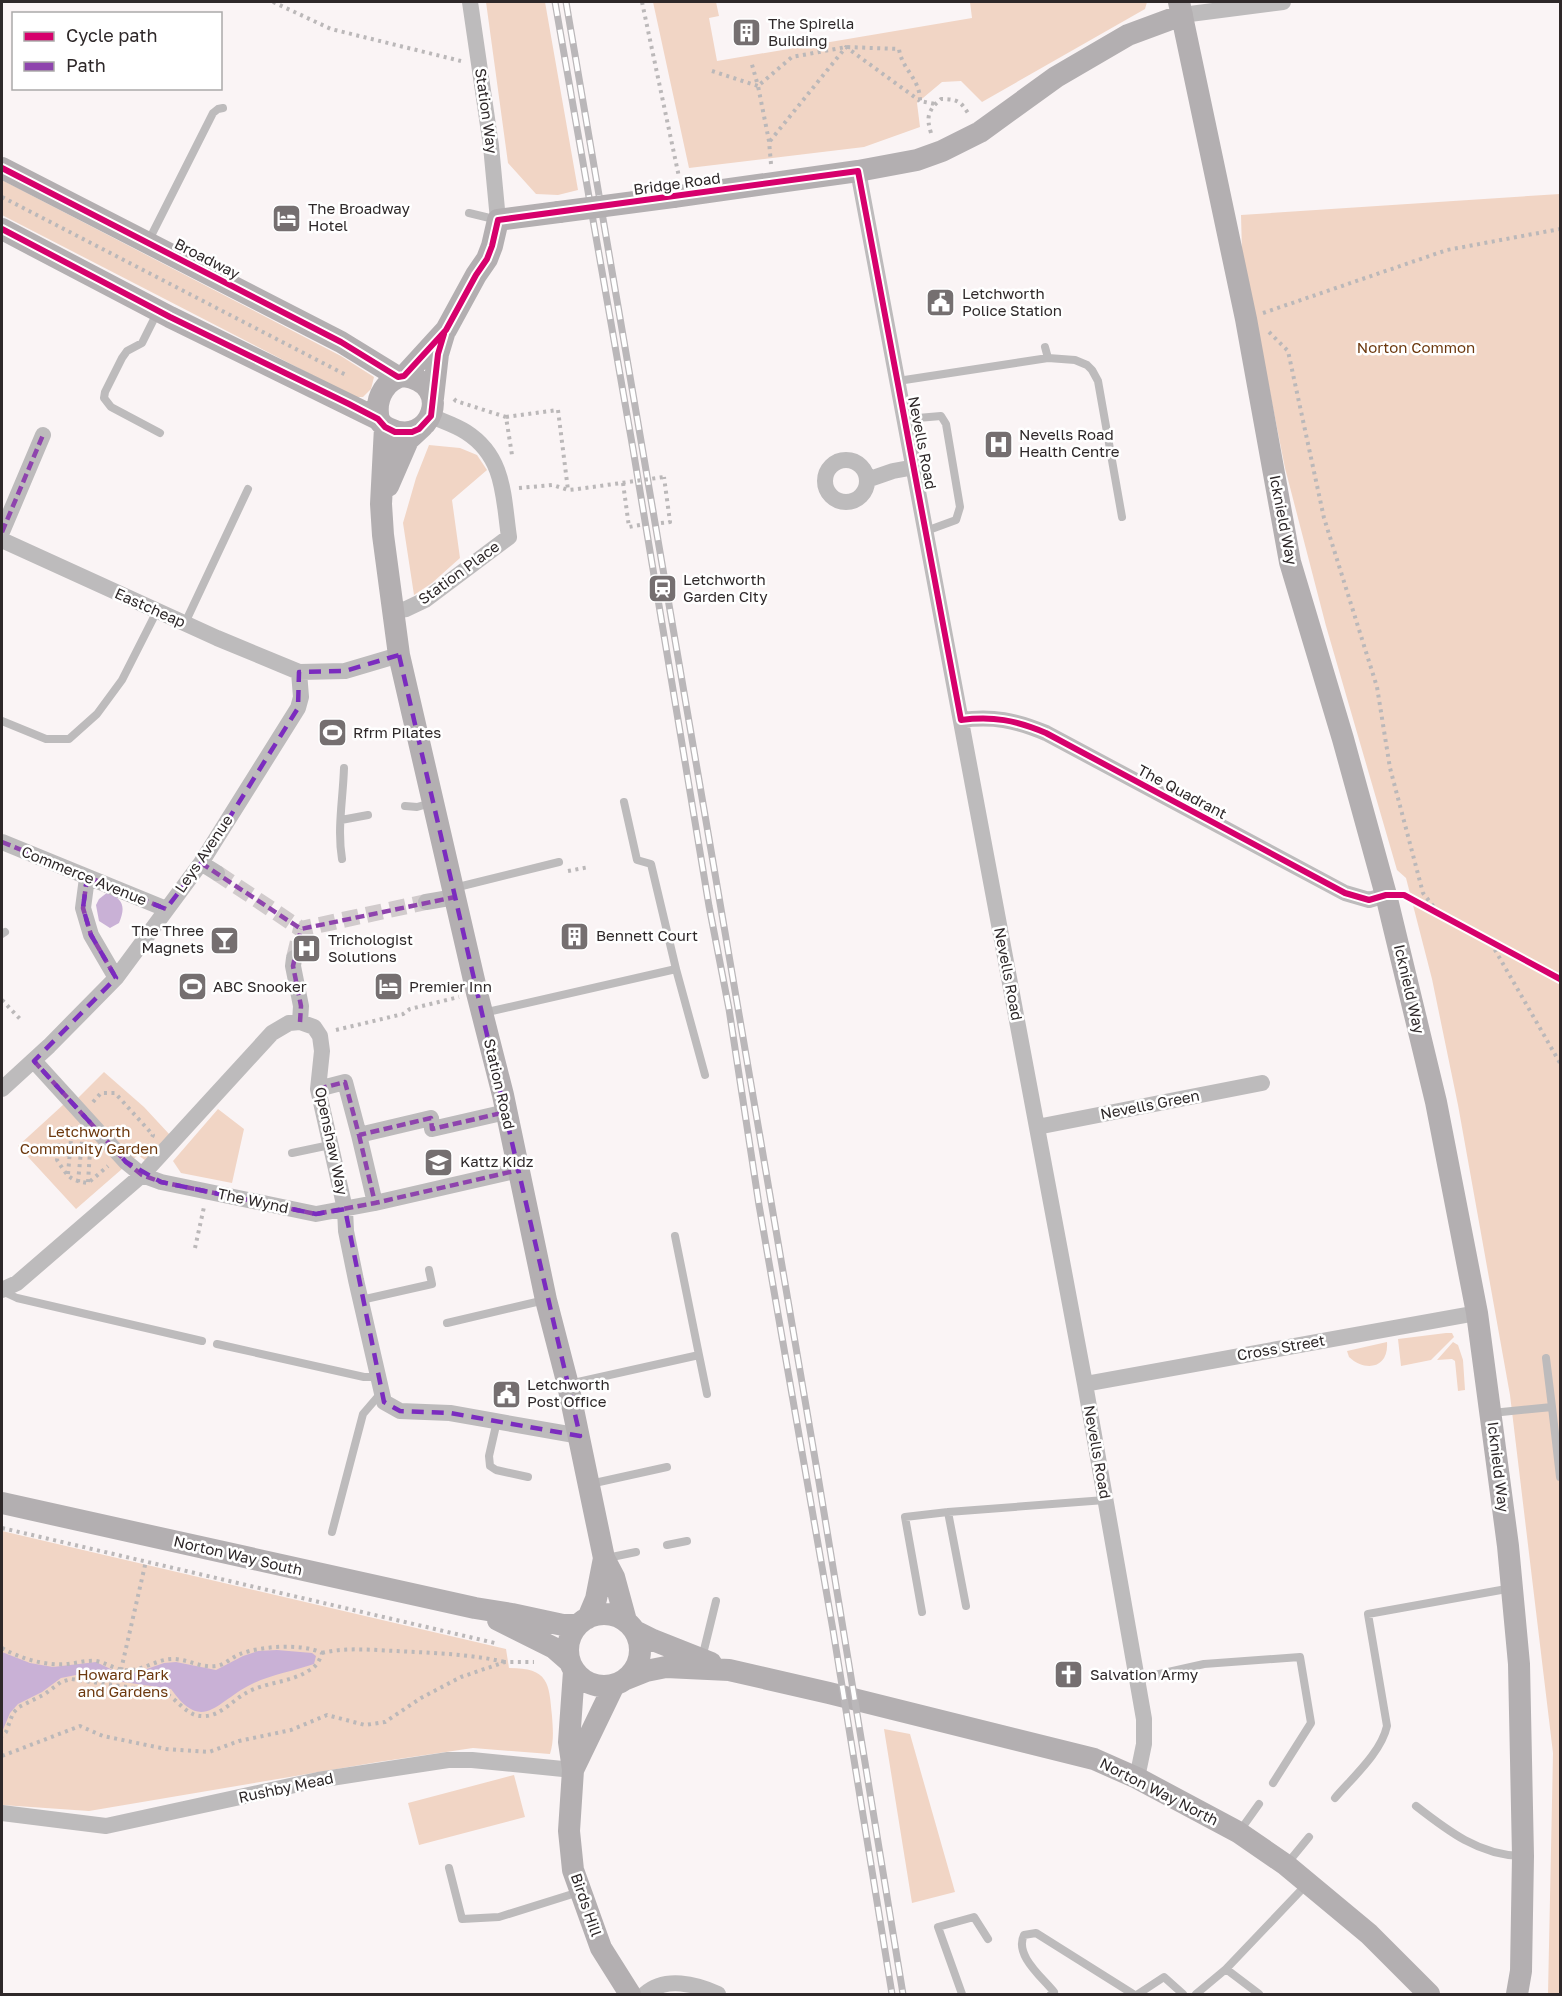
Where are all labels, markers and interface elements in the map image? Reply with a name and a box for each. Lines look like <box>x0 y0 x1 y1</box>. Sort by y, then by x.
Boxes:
legend <box>12 12 222 90</box>
place label: The Spirella Building <box>768 14 854 49</box>
building icon: The Spirella Building <box>731 17 763 49</box>
text: Cycle path <box>66 24 158 46</box>
text: Path <box>66 54 106 76</box>
street label: Station Way <box>472 67 502 155</box>
street label: Bridge Road <box>632 168 721 198</box>
place label: The Broadway Hotel <box>308 199 410 234</box>
hotel icon: The Broadway Hotel <box>271 202 303 234</box>
street label: Broadway <box>172 234 244 282</box>
place label: Letchworth Police Station <box>962 284 1062 319</box>
public building icon: Letchworth Police Station <box>925 287 957 319</box>
park label: Norton Common <box>1357 338 1475 356</box>
street label: Nevells Road <box>905 395 941 491</box>
place label: Nevells Road Health Centre <box>1019 425 1120 460</box>
hospital icon: Nevells Road Health Centre <box>982 428 1014 460</box>
street label: Icknield Way <box>1266 473 1302 567</box>
street label: Station Place <box>414 537 503 608</box>
place label: Letchworth Garden City <box>683 570 768 605</box>
station icon: Letchworth Garden City <box>646 573 678 605</box>
street label: Eastcheap <box>112 584 188 631</box>
sports icon: Rfrm Pilates <box>316 717 348 749</box>
place label: Rfrm Pilates <box>353 723 441 741</box>
street label: The Quadrant <box>1135 760 1230 822</box>
street label: Leys Avenue <box>171 811 236 896</box>
street label: Commerce Avenue <box>19 842 150 909</box>
building icon: Bennett Court <box>559 920 591 952</box>
place label: The Three Magnets <box>131 921 204 956</box>
bar icon: The Three Magnets <box>209 924 241 956</box>
place label: Bennett Court <box>596 926 698 944</box>
street label: Nevells Road <box>991 926 1027 1022</box>
place label: Trichologist Solutions <box>328 930 413 965</box>
hospital icon: Trichologist Solutions <box>291 933 323 965</box>
street label: Icknield Way <box>1391 942 1429 1036</box>
sports icon: ABC Snooker <box>176 971 208 1003</box>
hotel icon: Premier Inn <box>372 971 404 1003</box>
place label: ABC Snooker <box>213 977 307 995</box>
place label: Premier Inn <box>409 977 492 995</box>
street label: Station Road <box>481 1037 519 1131</box>
street label: Openshaw Way <box>312 1085 352 1197</box>
street label: Nevells Green <box>1099 1086 1201 1122</box>
park label: Letchworth Community Garden <box>20 1122 158 1157</box>
school or university icon: Kattz Kidz <box>423 1146 455 1178</box>
place label: Kattz Kidz <box>460 1152 534 1170</box>
street label: The Wynd <box>216 1184 290 1216</box>
street label: Cross Street <box>1235 1330 1326 1364</box>
place label: Letchworth Post Office <box>527 1375 610 1410</box>
public building icon: Letchworth Post Office <box>490 1378 522 1410</box>
street label: Nevells Road <box>1081 1404 1115 1500</box>
street label: Icknield Way <box>1484 1420 1514 1514</box>
street label: Norton Way South <box>172 1531 304 1579</box>
church icon: Salvation Army <box>1053 1659 1085 1691</box>
park label: Howard Park and Gardens <box>77 1665 169 1700</box>
place label: Salvation Army <box>1090 1665 1199 1683</box>
street label: Norton Way North <box>1097 1753 1222 1829</box>
street label: Rushby Mead <box>237 1768 335 1806</box>
street label: Birds Hill <box>568 1871 606 1939</box>

